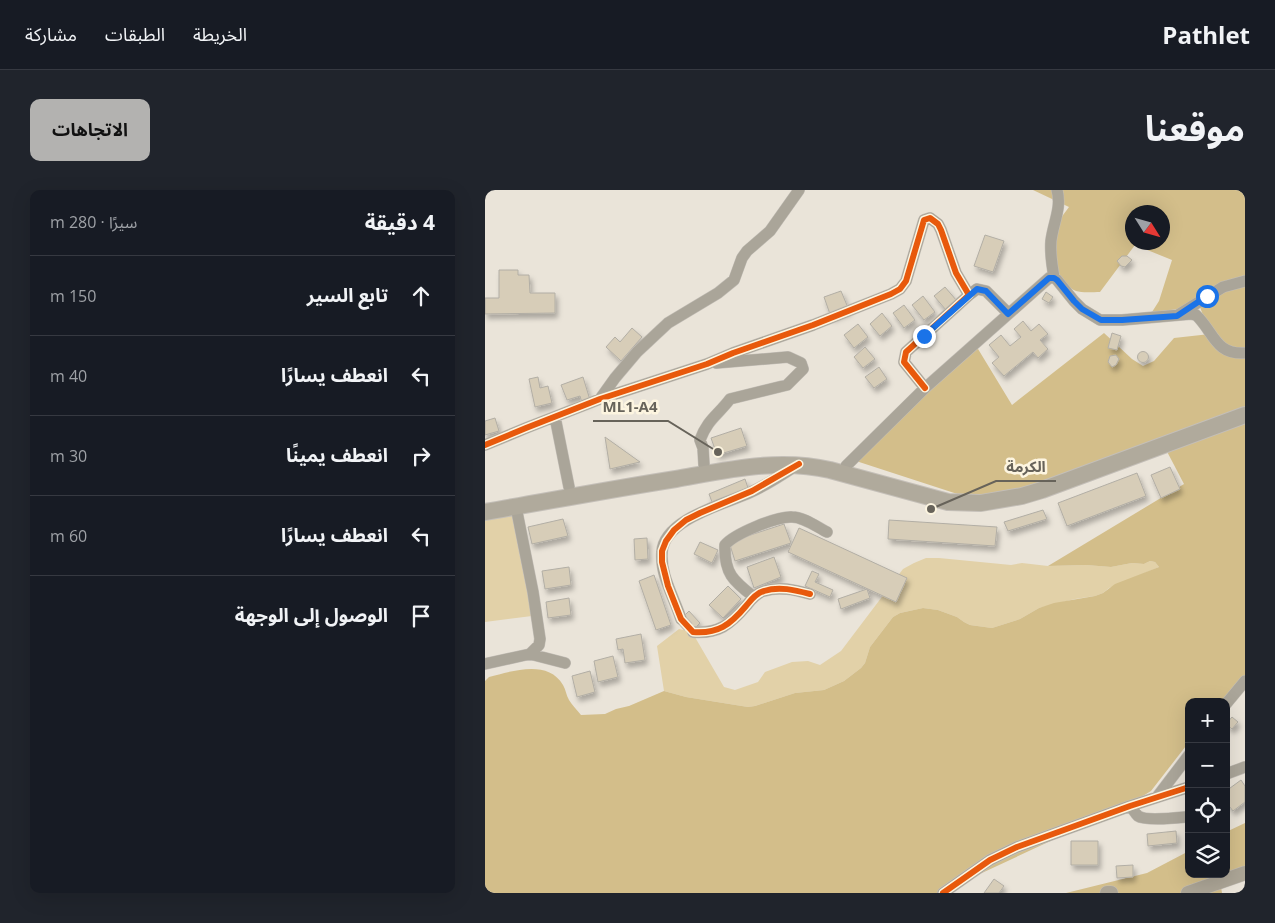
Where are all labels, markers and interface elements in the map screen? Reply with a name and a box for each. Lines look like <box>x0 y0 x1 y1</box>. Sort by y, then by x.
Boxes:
text: Pathlet <box>1162 18 1250 51</box>
text: مشاركة <box>25 22 77 46</box>
text: الطبقات <box>105 22 165 46</box>
text: الخريطة <box>193 22 247 46</box>
button: الاتجاهات <box>30 99 150 161</box>
text: موقعنا <box>1145 104 1245 151</box>
north arrow <box>1125 205 1170 250</box>
text: 4 دقيقة <box>365 208 435 236</box>
text: سيرًا · 280 m <box>50 211 137 233</box>
text: تابع السير <box>307 282 388 308</box>
icon: ahead <box>407 282 435 310</box>
text: 150 m <box>50 285 96 307</box>
route start <box>1196 285 1219 308</box>
route end <box>913 325 936 348</box>
text: انعطف يسارًا <box>281 362 388 388</box>
icon: left <box>407 362 435 390</box>
text: 40 m <box>50 365 87 387</box>
callout: ML1-A4 <box>593 391 668 421</box>
text: ML1-A4 <box>603 396 658 416</box>
text: انعطف يمينًا <box>286 442 388 468</box>
icon: right <box>407 442 435 470</box>
text: 30 m <box>50 445 87 467</box>
callout: الكرمة <box>996 451 1056 481</box>
text: الكرمة <box>1006 456 1046 476</box>
text: انعطف يسارًا <box>281 522 388 548</box>
icon: left <box>407 522 435 550</box>
text: 60 m <box>50 525 87 547</box>
text: الوصول إلى الوجهة <box>235 602 388 628</box>
icon: arrive <box>407 602 435 630</box>
map controls <box>1185 698 1230 878</box>
button: + <box>1185 698 1230 743</box>
button: − <box>1185 743 1230 788</box>
button: locate <box>1185 788 1230 833</box>
button: layers <box>1185 833 1230 878</box>

